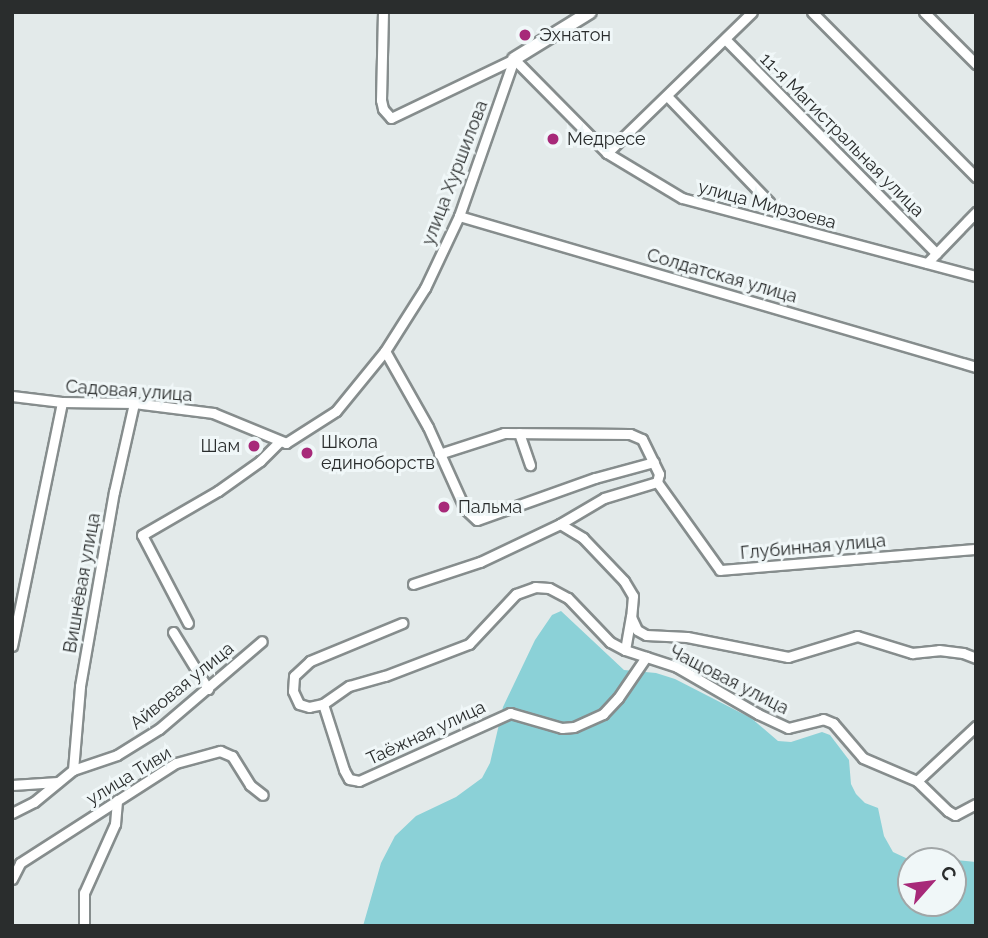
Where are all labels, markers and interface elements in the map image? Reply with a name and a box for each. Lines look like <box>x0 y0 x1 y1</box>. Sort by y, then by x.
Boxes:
place label: Эхнатон <box>539 24 611 46</box>
marker: Эхнатон <box>517 27 533 43</box>
street label: 11-я Магистральная улица <box>755 48 929 222</box>
street label: улица Хуршилова <box>417 98 493 248</box>
place label: Медресе <box>567 128 646 150</box>
marker: Медресе <box>545 131 561 147</box>
street label: улица Мирзоева <box>696 176 838 234</box>
street label: Солдатская улица <box>644 244 800 308</box>
street label: Садовая улица <box>65 376 193 406</box>
place label: Школа единоборств <box>321 432 435 474</box>
place label: Шам <box>200 435 240 457</box>
marker: Шам <box>246 438 262 454</box>
marker: Школа единоборств <box>299 445 315 461</box>
place label: Пальма <box>458 496 522 518</box>
marker: Пальма <box>436 499 452 515</box>
street label: Вишнёвая улица <box>59 511 105 655</box>
street label: Глубинная улица <box>739 530 887 564</box>
street label: Айвовая улица <box>126 637 238 735</box>
street label: Чащовая улица <box>666 641 792 719</box>
street label: Таёжная улица <box>363 696 489 770</box>
street label: улица Тиви <box>82 742 176 810</box>
north arrow <box>897 847 967 917</box>
text: С <box>936 862 962 884</box>

